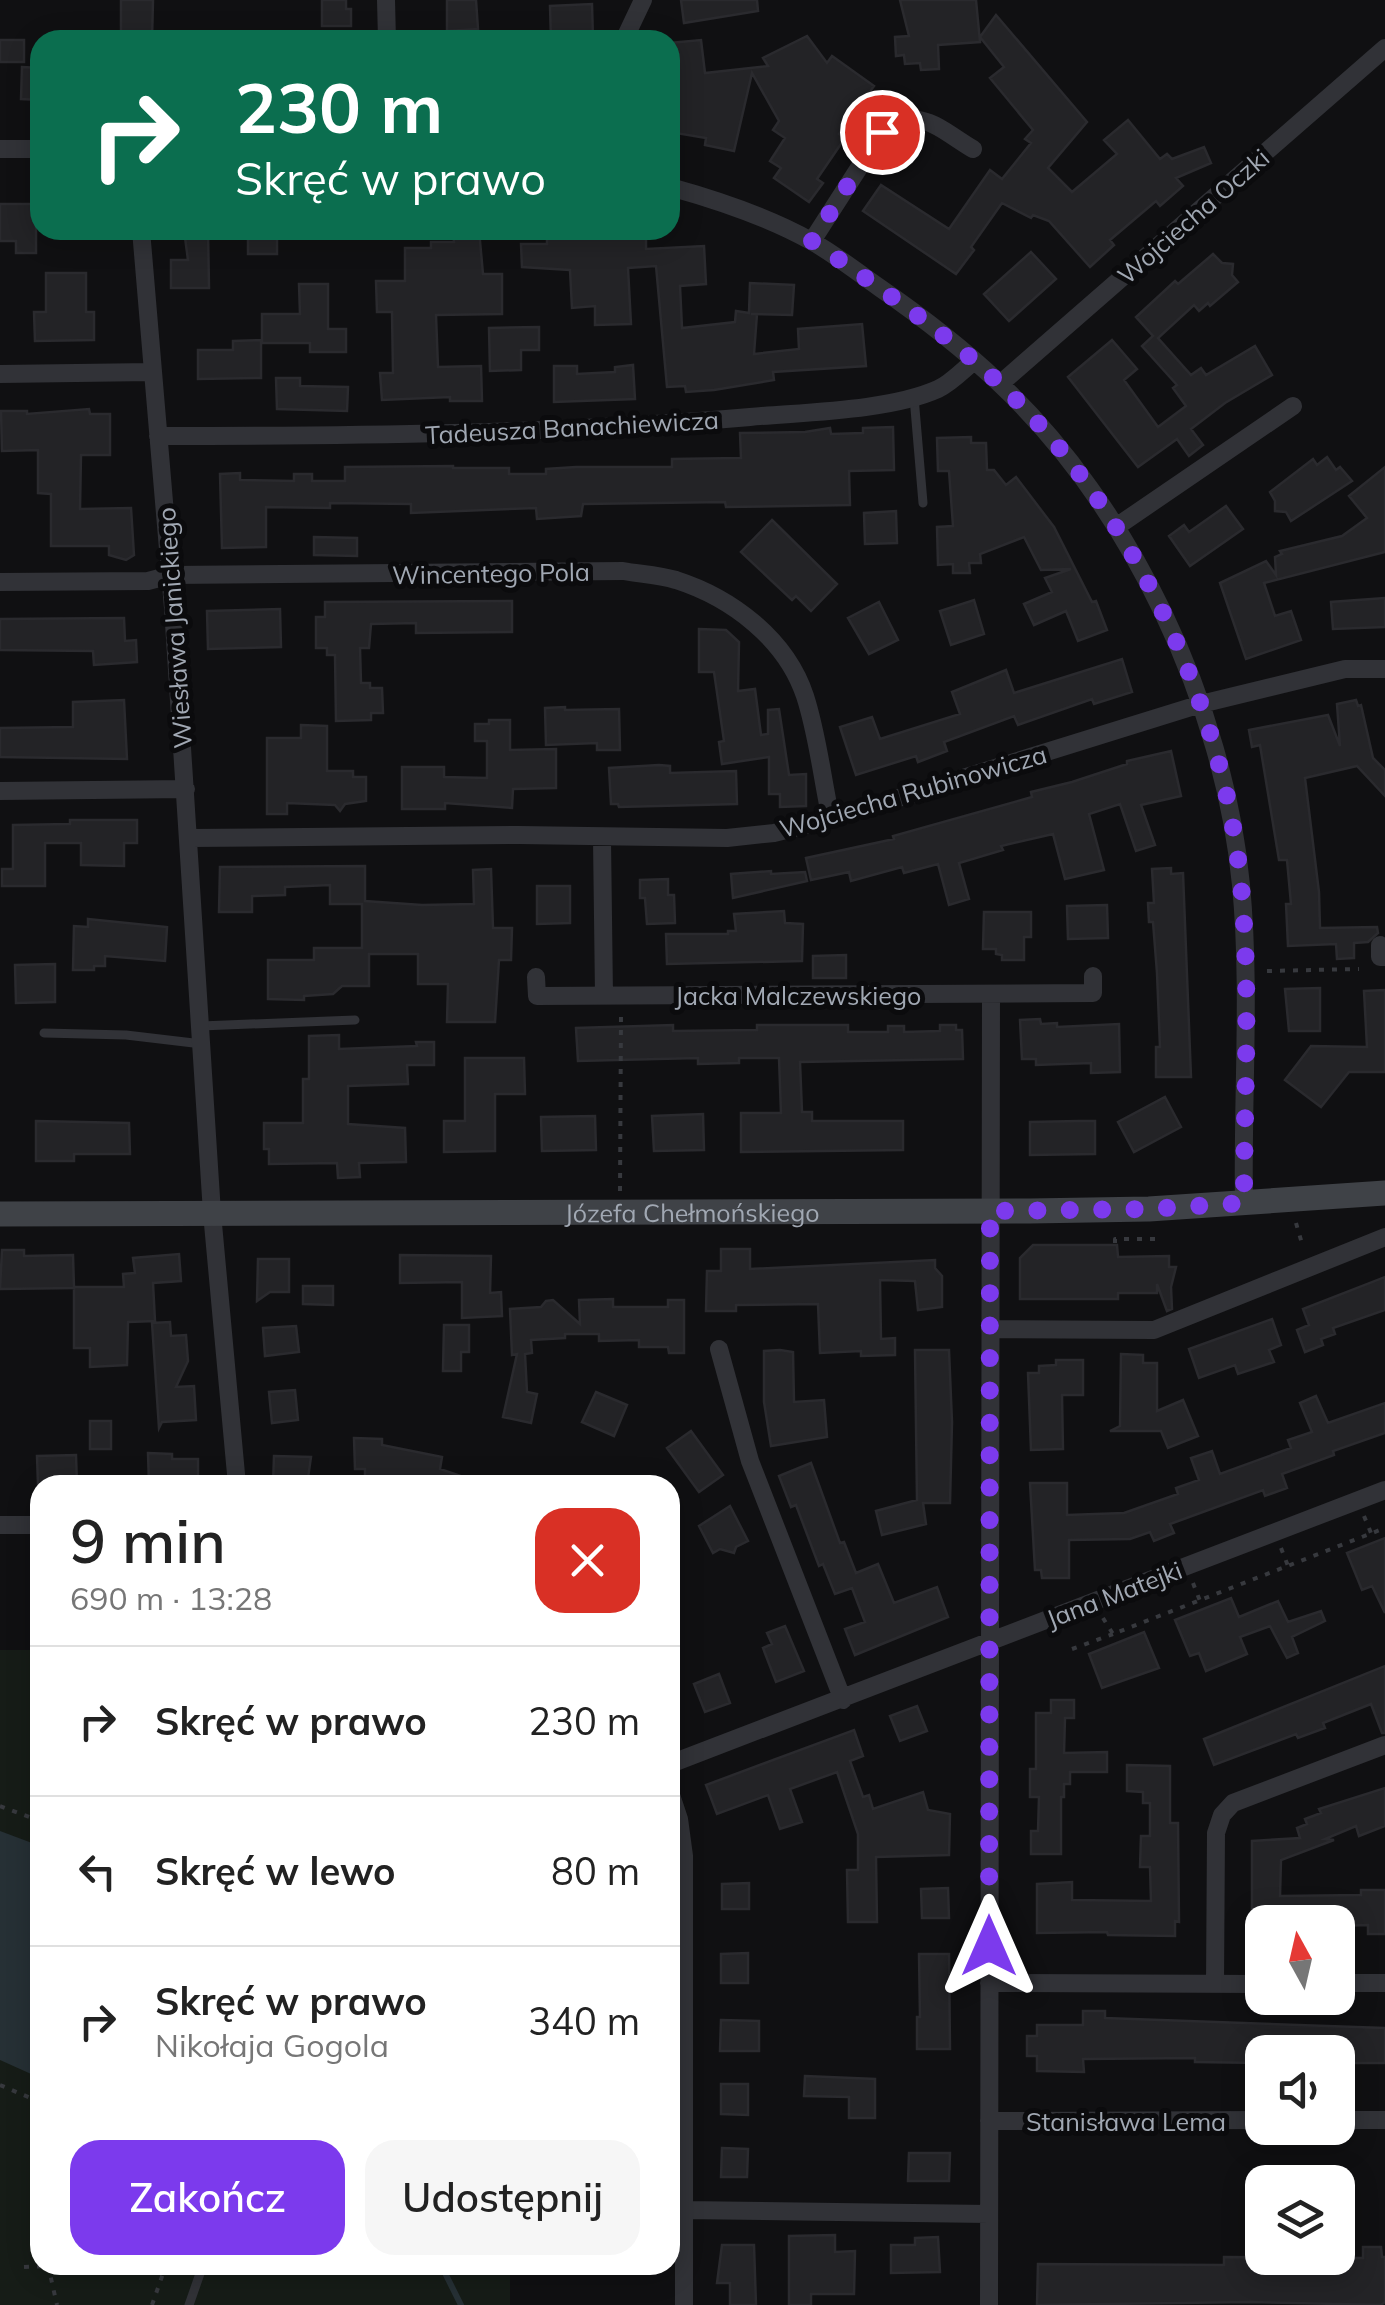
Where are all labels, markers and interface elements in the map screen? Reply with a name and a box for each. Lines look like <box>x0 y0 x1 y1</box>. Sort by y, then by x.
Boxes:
text: 230 m <box>235 63 443 151</box>
icon: right <box>70 70 200 200</box>
pin <box>840 90 925 175</box>
icon: arrive <box>855 105 910 160</box>
street label: Wojciecha Oczki <box>1111 142 1275 290</box>
text: Skręć w prawo <box>235 150 546 206</box>
street label: Tadeusza Banachiewicza <box>424 404 720 450</box>
street label: Wiesława Janickiego <box>150 506 198 750</box>
street label: Wincentego Pola <box>392 556 590 590</box>
street label: Wojciecha Rubinowicza <box>776 738 1050 844</box>
street label: Jacka Malczewskiego <box>675 980 921 1011</box>
street label: Józefa Chełmońskiego <box>564 1196 820 1228</box>
text: 9 min <box>70 1503 226 1578</box>
button: close <box>535 1508 640 1613</box>
street label: Jana Matejki <box>1042 1554 1186 1634</box>
text: 690 m · 13:28 <box>70 1578 272 1618</box>
icon: right <box>70 1694 125 1749</box>
text: Skręć w prawo <box>155 1697 427 1745</box>
text: 230 m <box>528 1697 640 1745</box>
icon: left <box>70 1844 125 1899</box>
text: Skręć w lewo <box>155 1847 396 1895</box>
text: 80 m <box>551 1847 640 1895</box>
position arrow <box>937 1894 1041 1998</box>
north arrow <box>1245 1905 1355 2015</box>
map controls <box>1245 1905 1355 2275</box>
text: Skręć w prawo <box>155 1977 427 2025</box>
icon: right <box>70 1994 125 2049</box>
text: 340 m <box>528 1997 640 2045</box>
text: Nikołaja Gogola <box>155 2025 389 2065</box>
button: sound <box>1245 2035 1355 2145</box>
street label: Stanisława Lema <box>1026 2106 1226 2137</box>
button: Zakończ <box>70 2140 345 2255</box>
button: Udostępnij <box>365 2140 640 2255</box>
button: layers <box>1245 2165 1355 2275</box>

